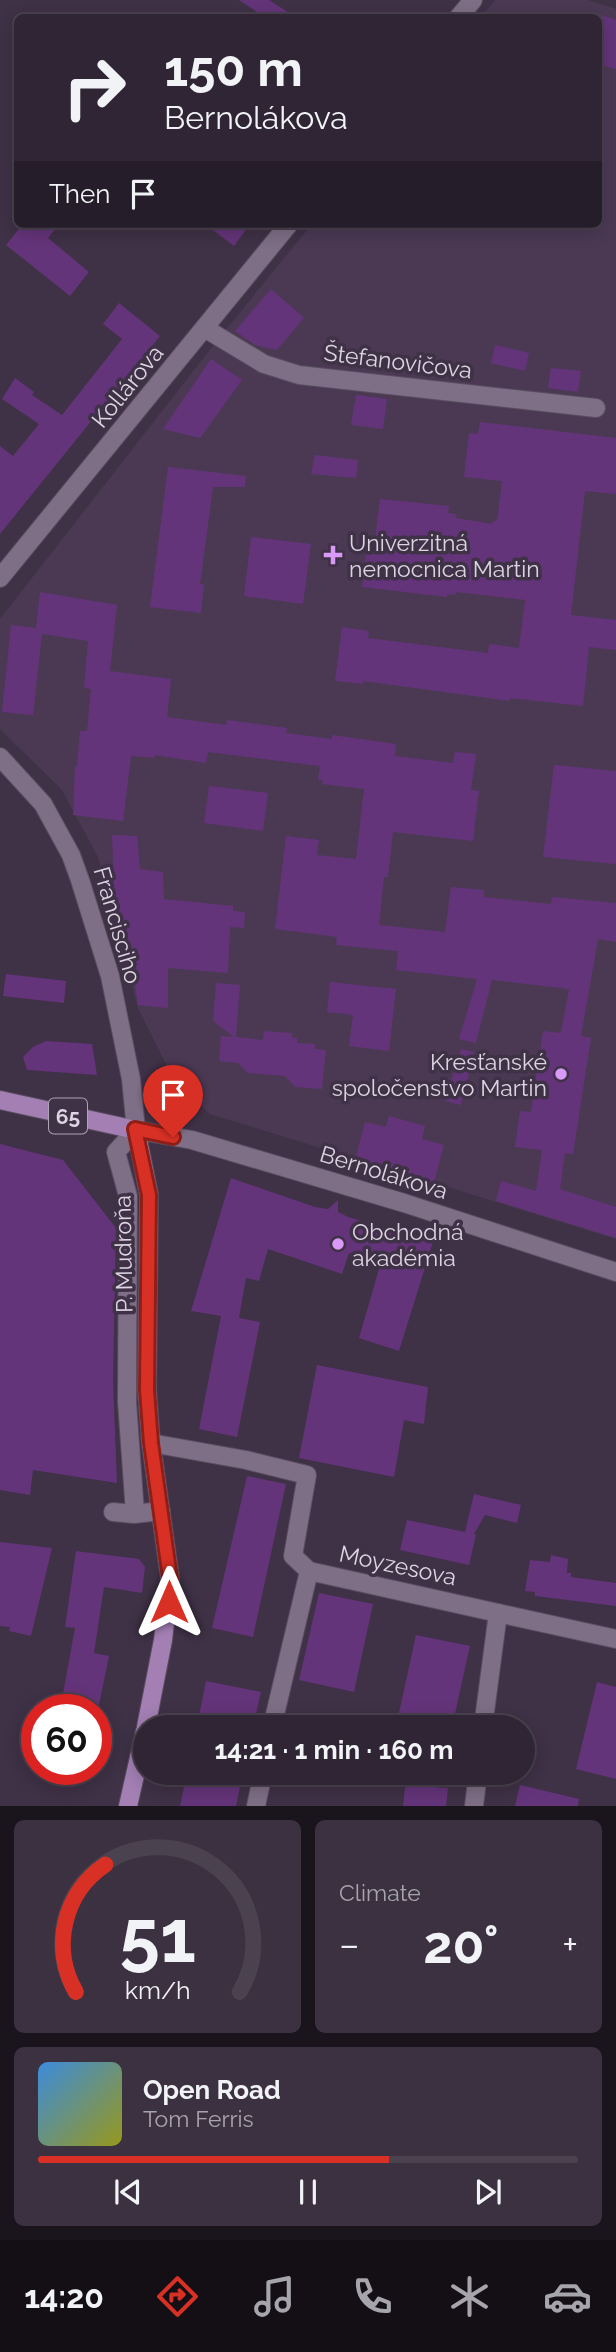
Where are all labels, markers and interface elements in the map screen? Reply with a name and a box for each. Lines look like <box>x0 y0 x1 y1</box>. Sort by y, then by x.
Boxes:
text: 150 m <box>164 40 303 97</box>
icon: right <box>49 42 140 133</box>
text: Bernolákova <box>164 99 348 136</box>
icon: arrive <box>124 175 162 213</box>
text: Then <box>49 179 110 209</box>
street label: Kollárova <box>86 339 168 433</box>
street label: Štefanovičova <box>322 339 474 383</box>
place label: Univerzitná nemocnica Martin <box>349 529 540 582</box>
marker: Univerzitná nemocnica Martin <box>323 545 343 565</box>
street label: Francisciho <box>88 864 148 986</box>
place label: Kresťanské spoločenstvo Martin <box>332 1048 547 1101</box>
pin <box>143 1065 203 1137</box>
marker: Kresťanské spoločenstvo Martin <box>553 1066 569 1082</box>
icon: arrive <box>154 1076 192 1114</box>
road number: 65 <box>49 1098 87 1134</box>
street label: Bernolákova <box>317 1140 451 1204</box>
street label: P. Mudroňa <box>108 1195 138 1313</box>
place label: Obchodná akadémia <box>352 1218 463 1271</box>
marker: Obchodná akadémia <box>330 1236 346 1252</box>
street label: Moyzesova <box>337 1539 459 1591</box>
position arrow <box>132 1565 206 1639</box>
speed limit sign: 60 <box>21 1694 112 1785</box>
text: 14:21 · 1 min · 160 m <box>215 1735 453 1765</box>
text: Climate <box>339 1879 421 1906</box>
text: 51 <box>119 1895 196 1980</box>
text: 20° <box>423 1914 499 1975</box>
text: − <box>339 1922 359 1967</box>
text: + <box>562 1922 578 1967</box>
text: km/h <box>125 1975 190 2005</box>
text: Open Road <box>143 2075 281 2105</box>
text: Tom Ferris <box>143 2105 254 2132</box>
icon: previous <box>109 2173 147 2211</box>
icon: pause <box>289 2173 327 2211</box>
icon: next <box>469 2173 507 2211</box>
icon: directions <box>153 2272 202 2321</box>
icon: music <box>250 2272 299 2321</box>
icon: phone <box>348 2272 397 2321</box>
icon: climate <box>445 2272 494 2321</box>
icon: car <box>543 2272 592 2321</box>
text: 14:20 <box>24 2278 104 2315</box>

